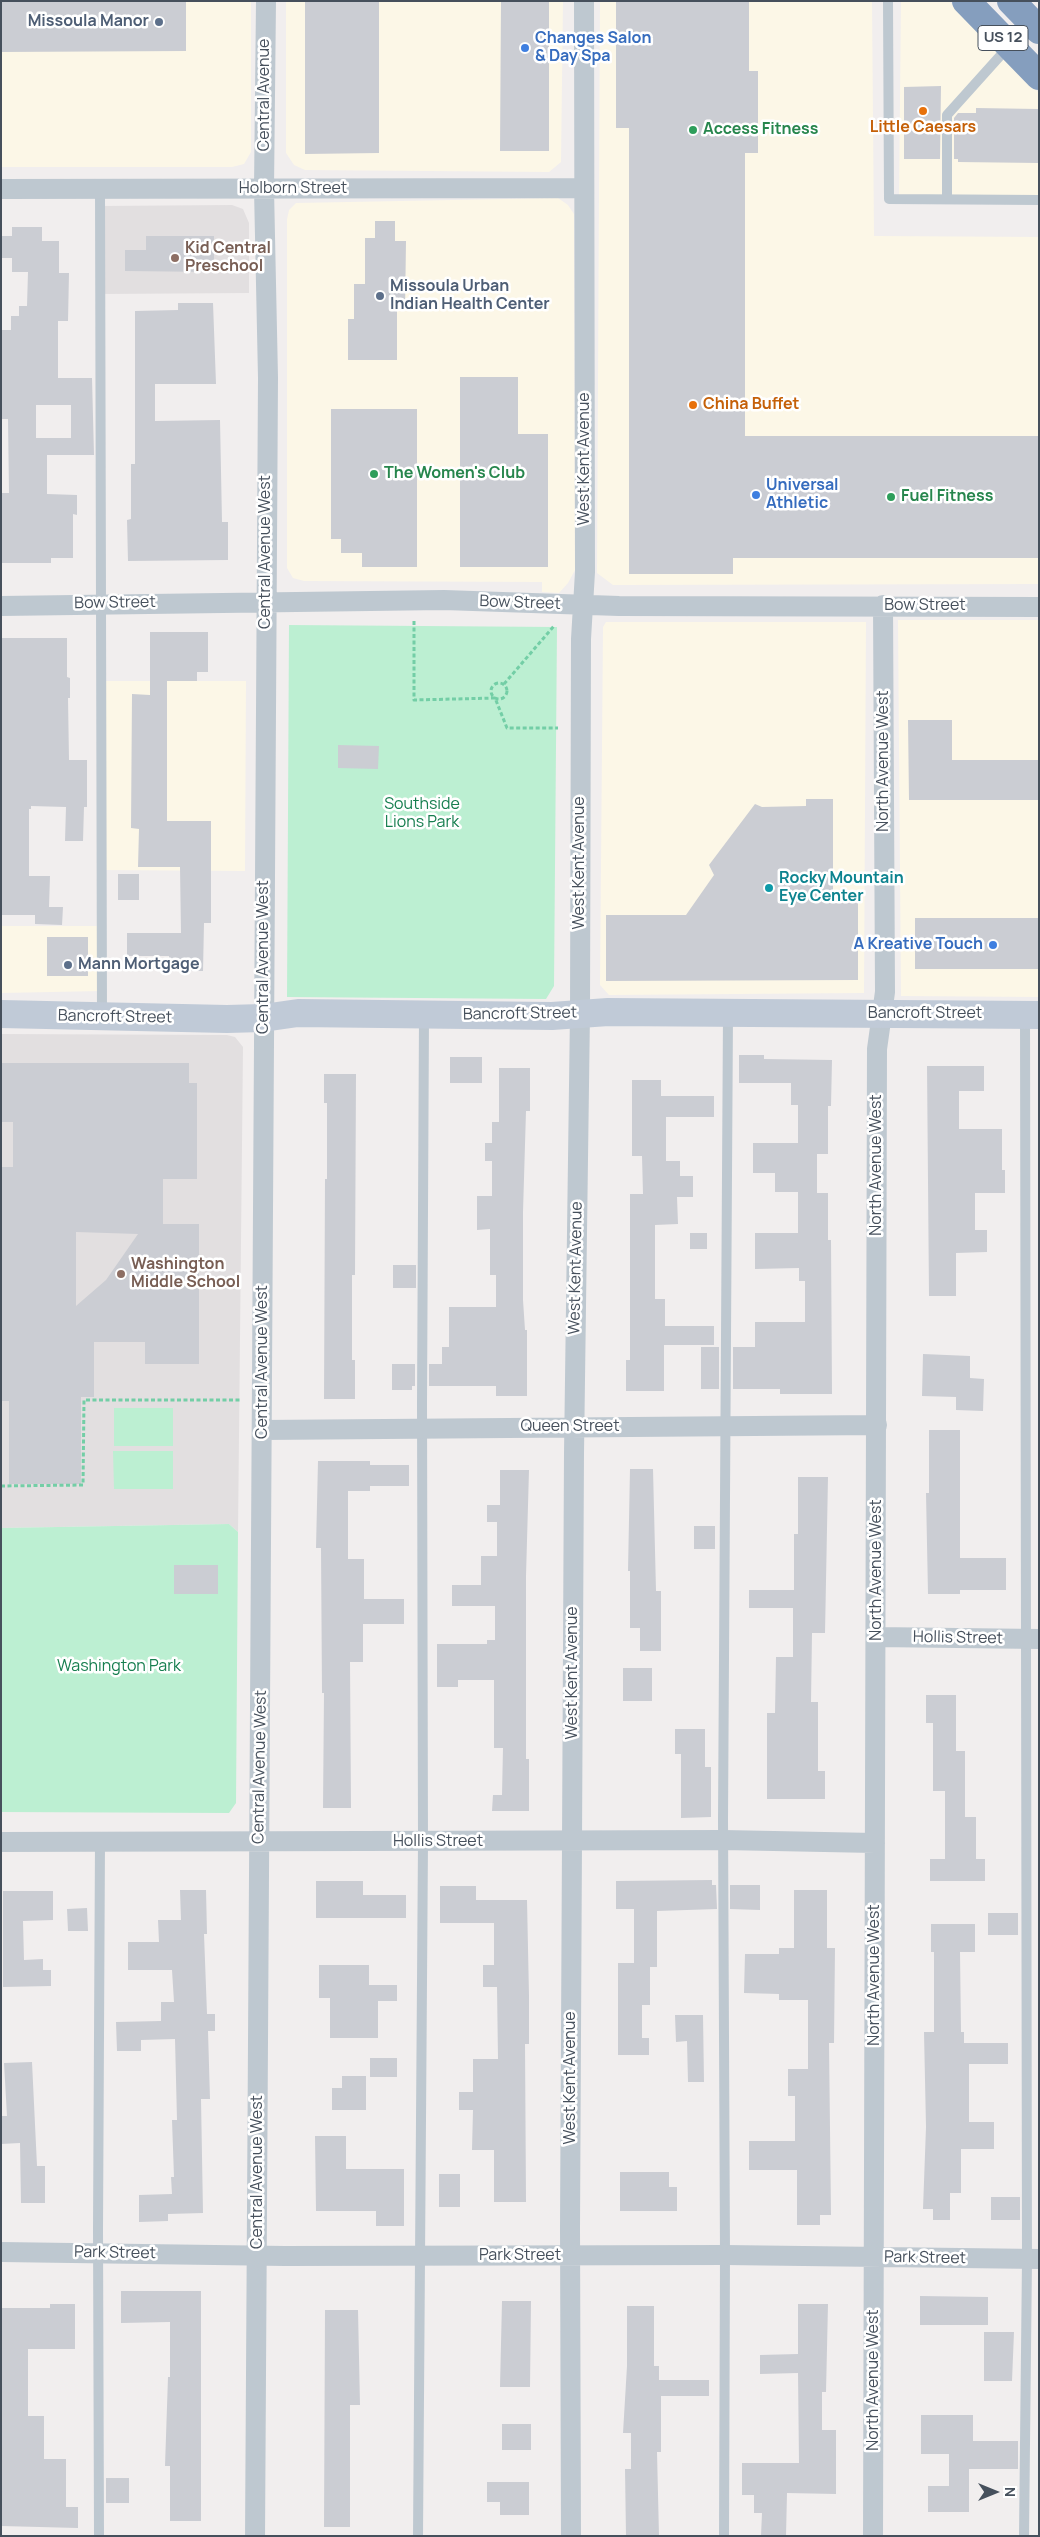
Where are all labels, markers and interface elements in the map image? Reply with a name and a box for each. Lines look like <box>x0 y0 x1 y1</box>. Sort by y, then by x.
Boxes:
place label: Missoula Manor <box>28 12 149 32</box>
marker: Missoula Manor <box>153 16 165 28</box>
road number: US 12 <box>978 26 1028 50</box>
place label: Changes Salon & Day Spa <box>535 29 652 67</box>
street label: Central Avenue <box>255 39 275 151</box>
marker: Changes Salon & Day Spa <box>519 42 531 54</box>
marker: Little Caesars <box>917 105 929 117</box>
place label: Little Caesars <box>870 118 976 138</box>
place label: Access Fitness <box>703 120 818 140</box>
marker: Access Fitness <box>687 124 699 136</box>
street label: Holborn Street <box>239 179 347 199</box>
place label: Kid Central Preschool <box>185 239 271 277</box>
marker: Kid Central Preschool <box>169 252 181 264</box>
place label: Missoula Urban Indian Health Center <box>390 277 550 315</box>
marker: Missoula Urban Indian Health Center <box>374 290 386 302</box>
street label: West Kent Avenue <box>575 392 595 526</box>
place label: China Buffet <box>703 395 800 415</box>
marker: China Buffet <box>687 399 699 411</box>
place label: The Women's Club <box>384 464 525 484</box>
marker: The Women's Club <box>368 468 380 480</box>
street label: Central Avenue West <box>256 475 276 629</box>
place label: Universal Athletic <box>766 476 839 514</box>
place label: Fuel Fitness <box>901 487 993 507</box>
marker: Universal Athletic <box>750 489 762 501</box>
marker: Fuel Fitness <box>885 491 897 503</box>
street label: Bow Street <box>479 592 561 614</box>
street label: Bow Street <box>74 593 156 613</box>
street label: Bow Street <box>884 596 966 616</box>
street label: North Avenue West <box>874 690 894 832</box>
park label: Southside Lions Park <box>384 795 460 833</box>
street label: West Kent Avenue <box>570 796 590 930</box>
place label: Rocky Mountain Eye Center <box>779 869 904 907</box>
street label: Central Avenue West <box>254 880 274 1034</box>
marker: Rocky Mountain Eye Center <box>763 882 775 894</box>
place label: A Kreative Touch <box>853 935 983 955</box>
marker: A Kreative Touch <box>987 939 999 951</box>
place label: Mann Mortgage <box>78 955 200 975</box>
marker: Mann Mortgage <box>62 959 74 971</box>
street label: Bancroft Street <box>463 1003 577 1025</box>
street label: Bancroft Street <box>868 1004 982 1024</box>
street label: Bancroft Street <box>58 1006 172 1028</box>
street label: North Avenue West <box>867 1094 887 1236</box>
street label: West Kent Avenue <box>565 1201 587 1335</box>
place label: Washington Middle School <box>131 1255 240 1293</box>
marker: Washington Middle School <box>115 1268 127 1280</box>
street label: Central Avenue West <box>253 1285 273 1439</box>
street label: Queen Street <box>520 1417 620 1437</box>
street label: North Avenue West <box>867 1499 887 1641</box>
street label: West Kent Avenue <box>563 1606 583 1740</box>
street label: Hollis Street <box>913 1628 1003 1648</box>
park label: Washington Park <box>57 1657 181 1677</box>
street label: Central Avenue West <box>249 1690 271 1844</box>
street label: Hollis Street <box>393 1832 483 1852</box>
street label: North Avenue West <box>865 1904 885 2046</box>
street label: West Kent Avenue <box>561 2011 581 2145</box>
street label: Central Avenue West <box>248 2095 268 2249</box>
street label: Park Street <box>74 2243 156 2263</box>
street label: Park Street <box>479 2246 561 2266</box>
street label: Park Street <box>884 2248 966 2268</box>
street label: North Avenue West <box>864 2309 884 2451</box>
north arrow <box>970 2467 1020 2517</box>
text: N <box>1001 2487 1020 2497</box>

